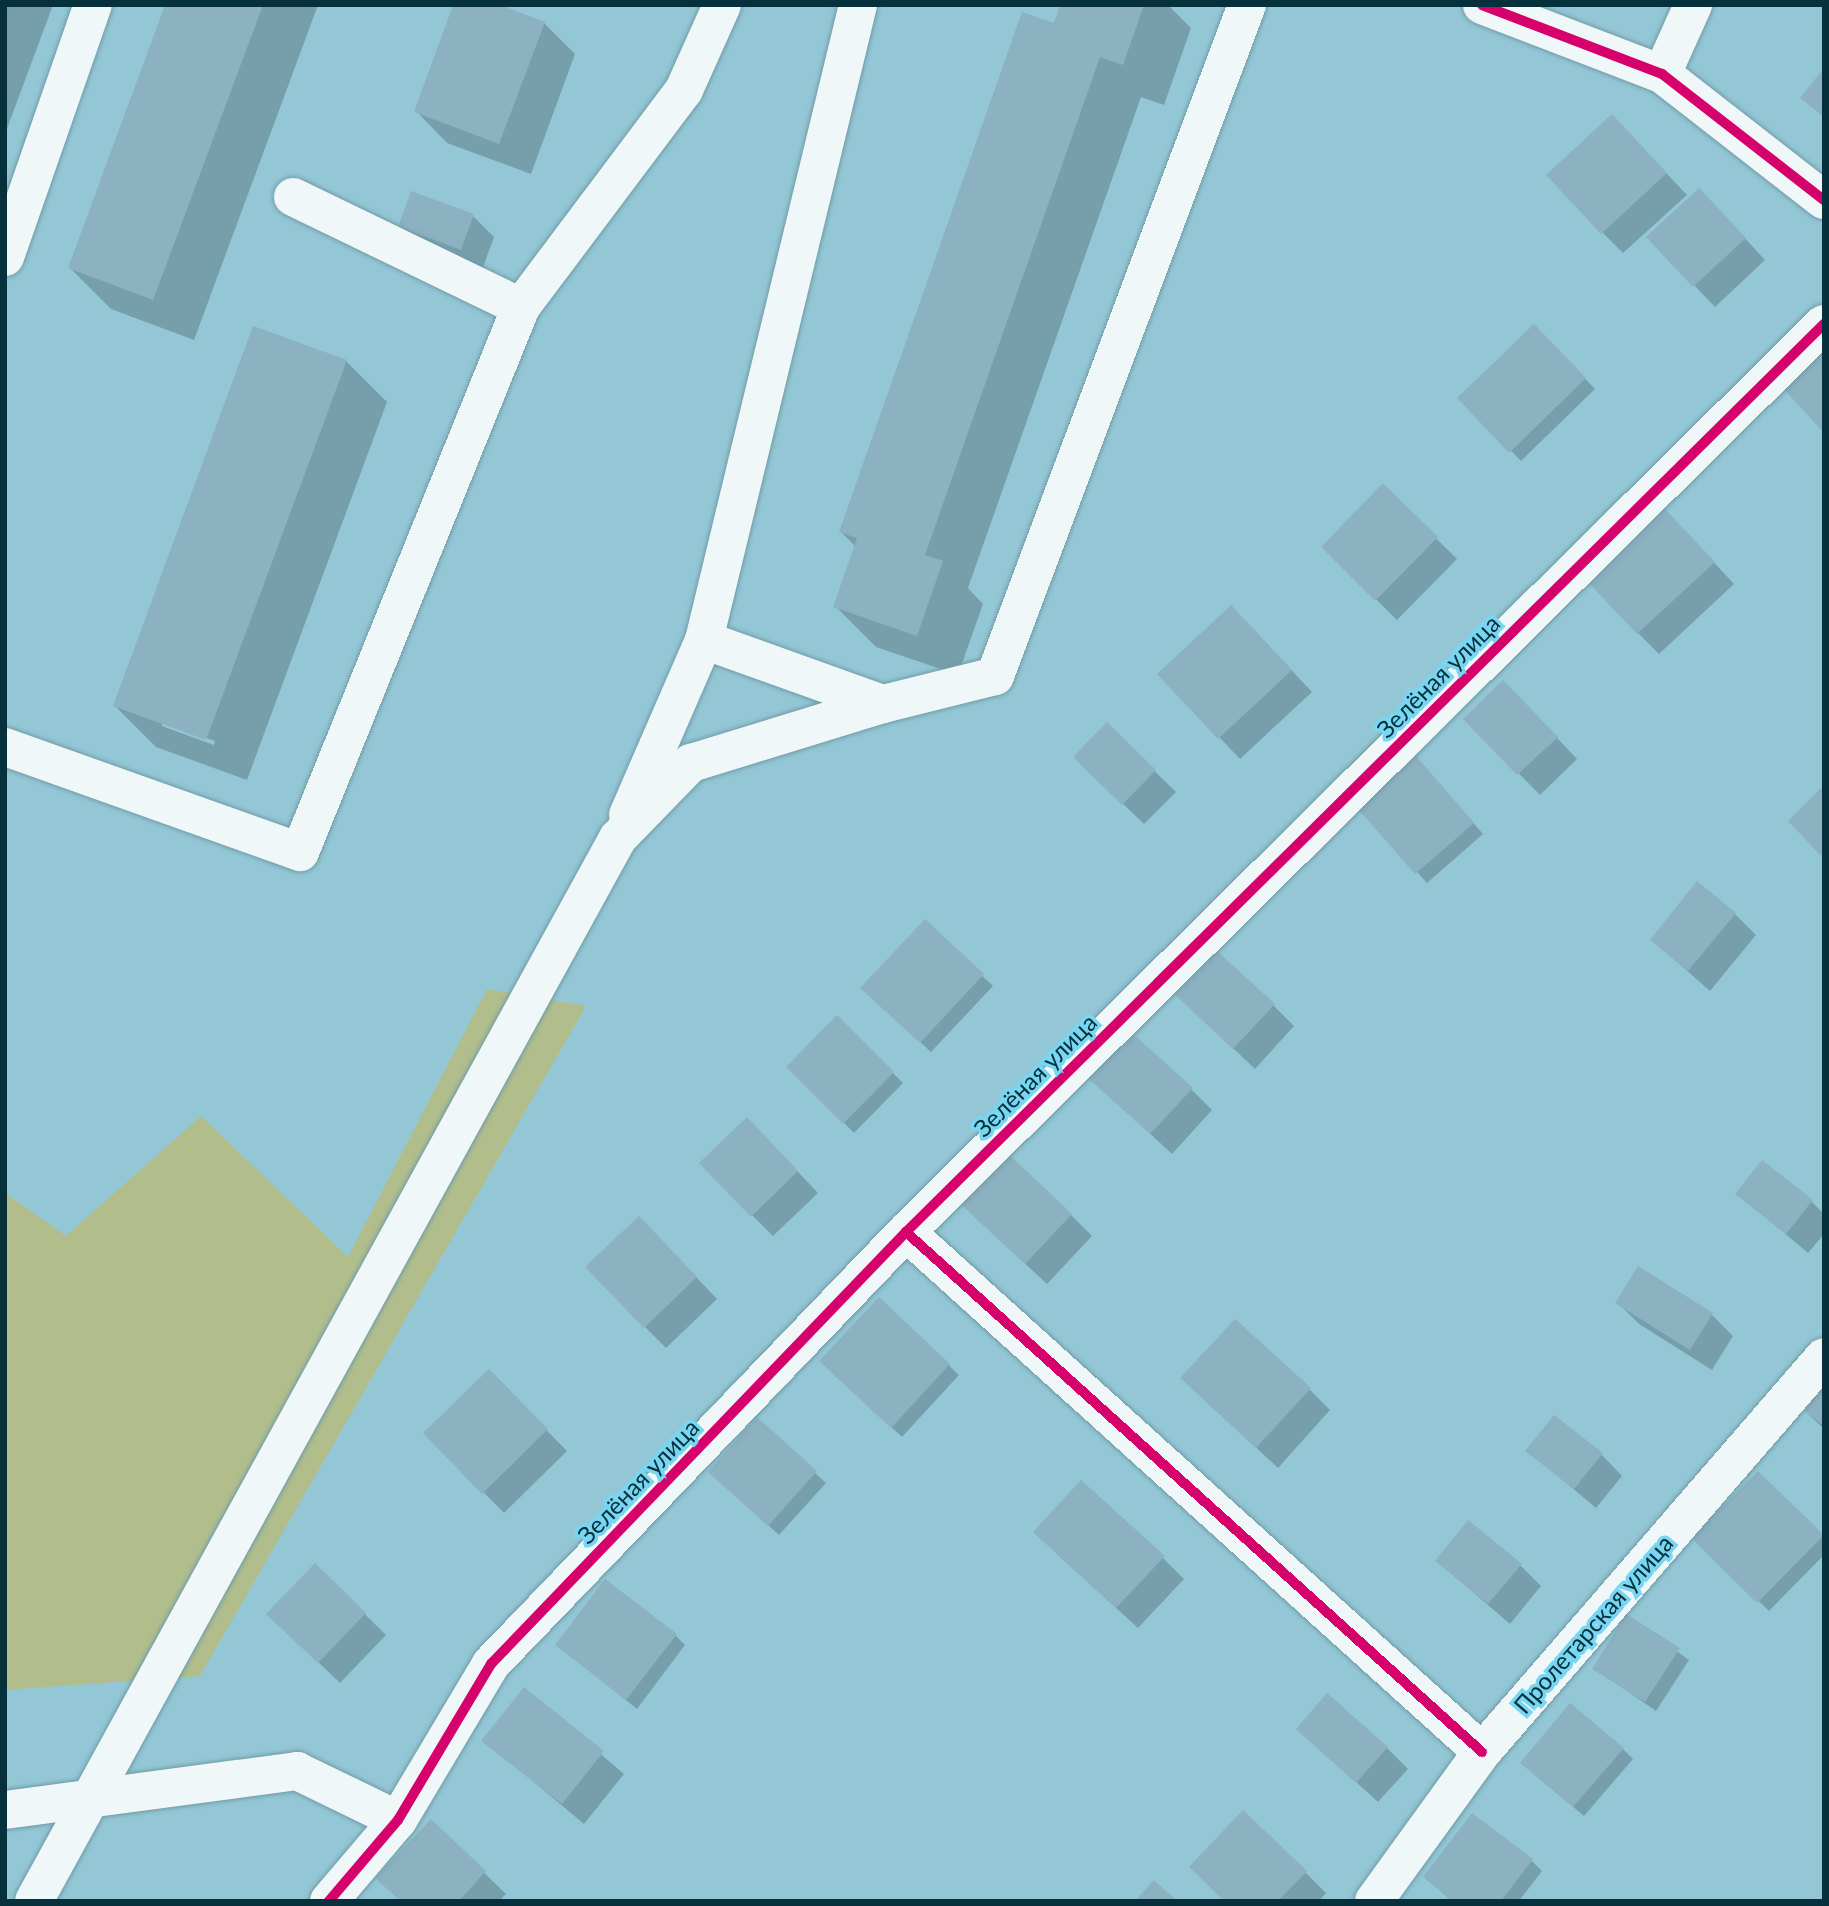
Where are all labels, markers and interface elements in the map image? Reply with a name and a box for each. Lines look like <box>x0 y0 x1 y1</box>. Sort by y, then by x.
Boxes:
street label: Зелёная улица <box>1371 609 1505 743</box>
street label: Зелёная улица <box>968 1008 1102 1142</box>
street label: Зелёная улица <box>571 1413 705 1549</box>
street label: Пролетарская улица <box>1508 1529 1678 1719</box>

